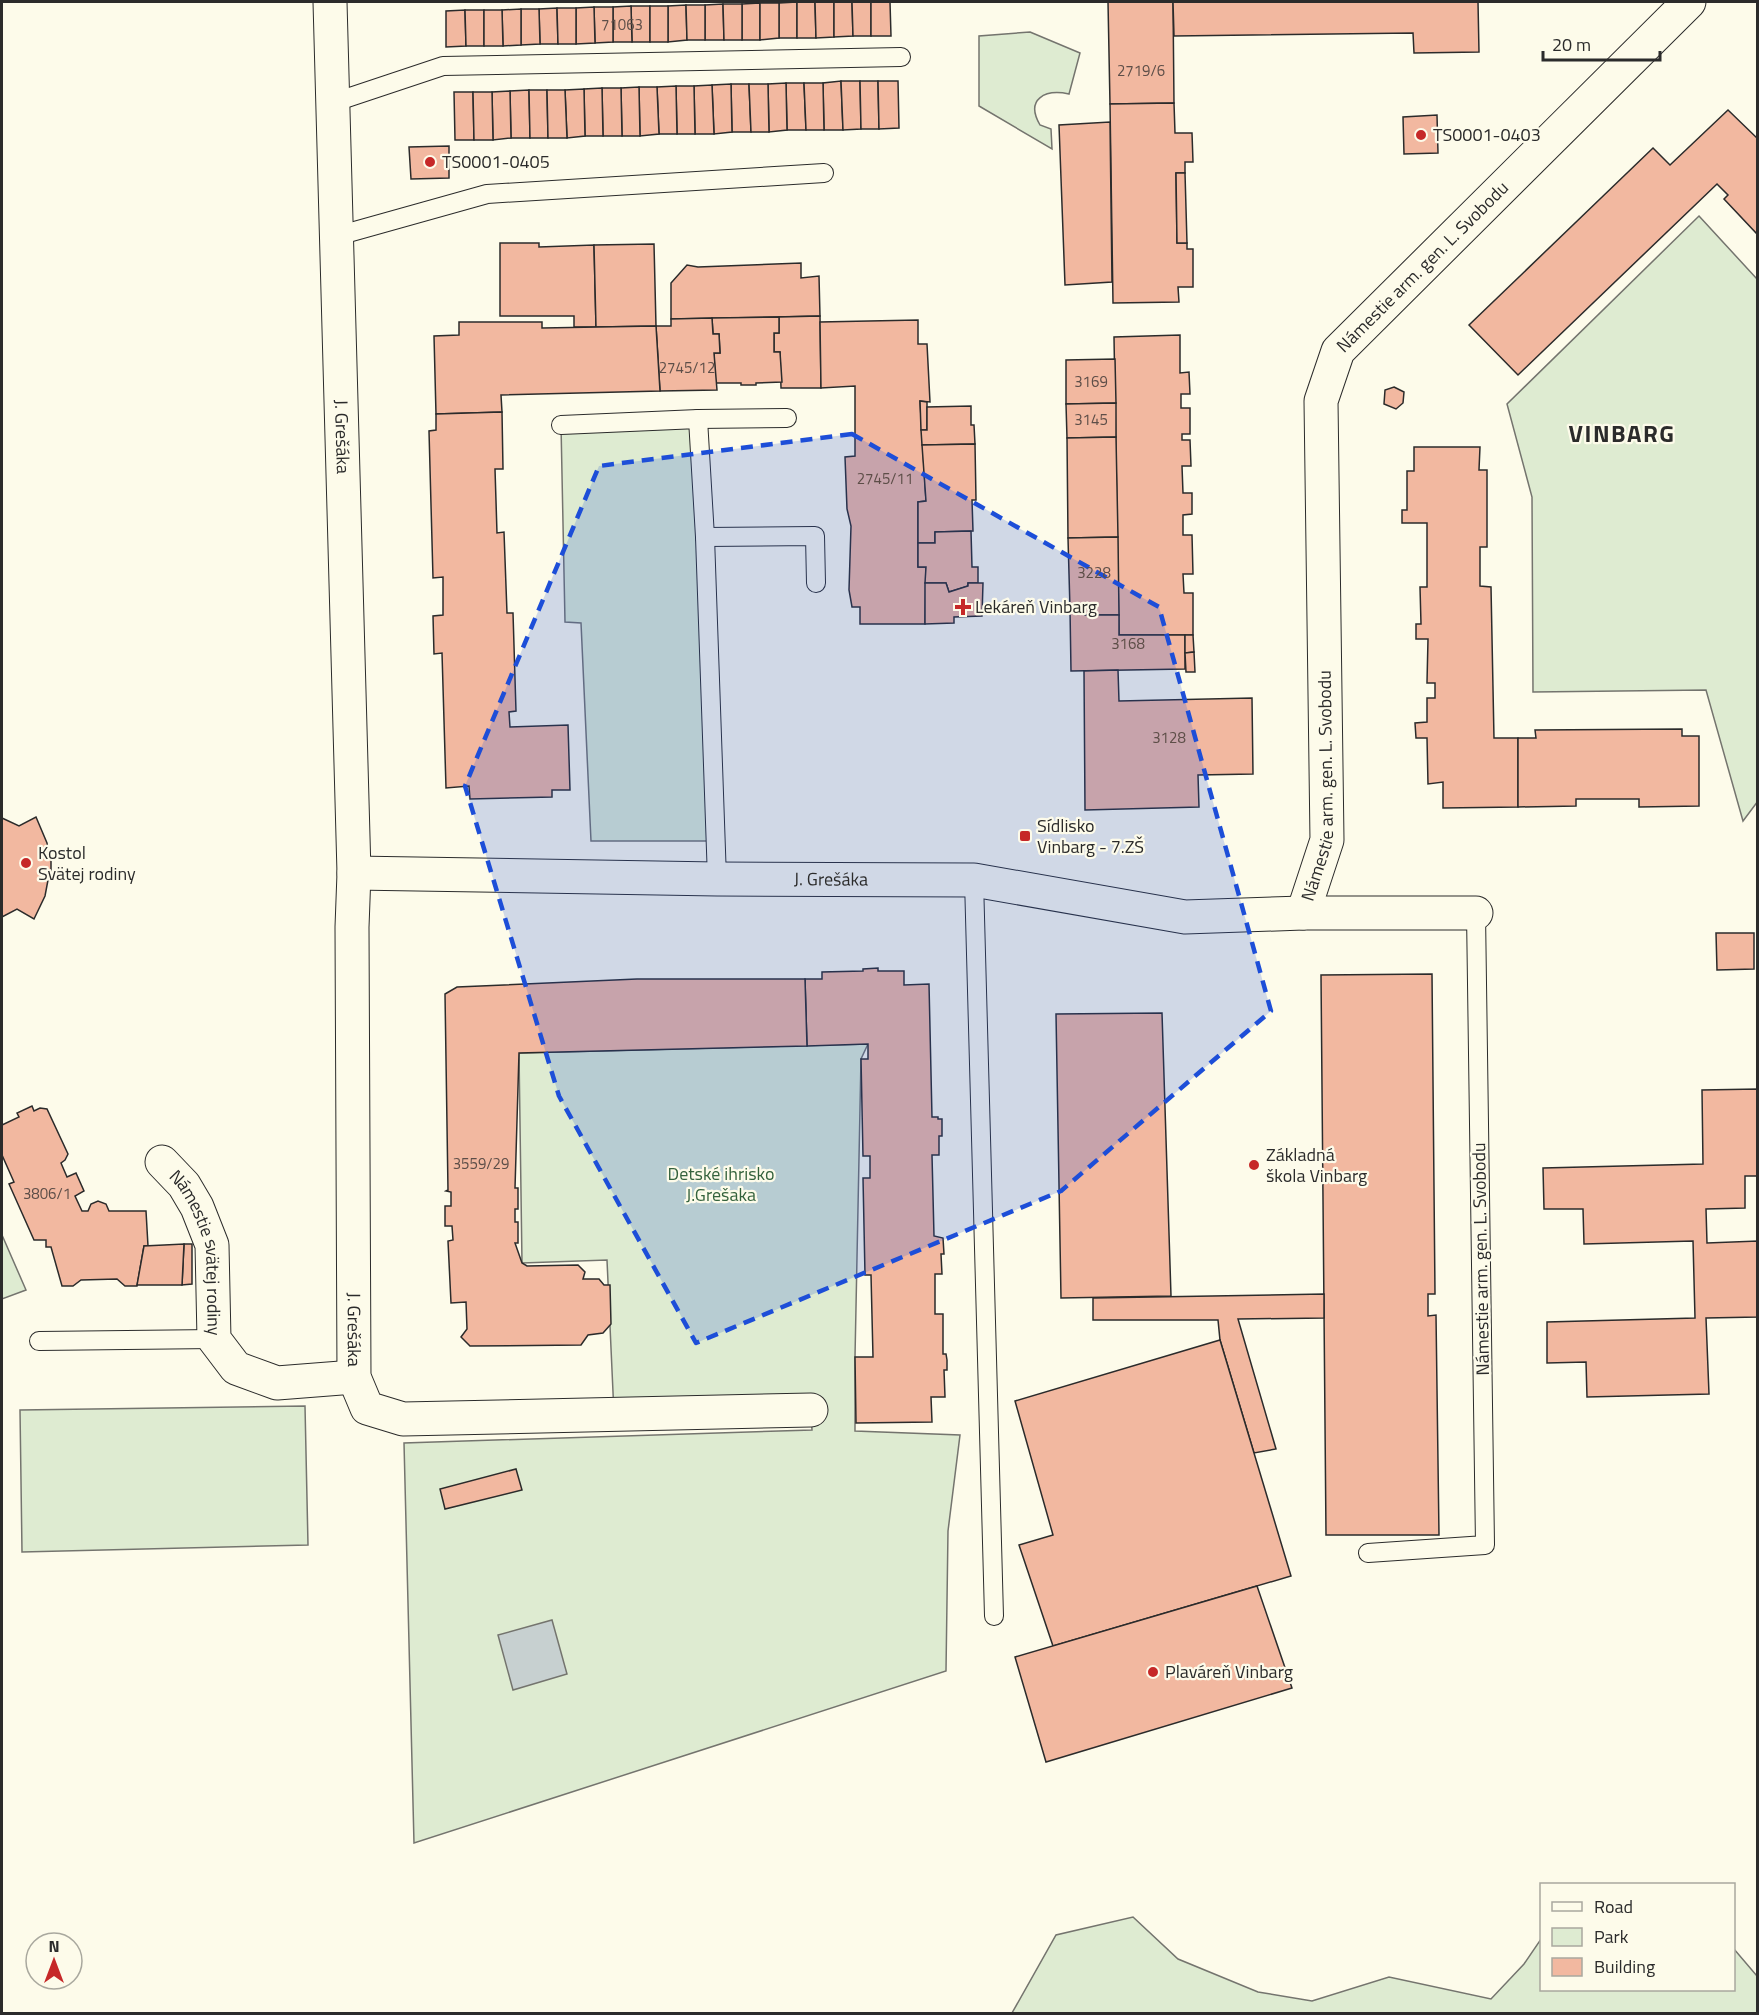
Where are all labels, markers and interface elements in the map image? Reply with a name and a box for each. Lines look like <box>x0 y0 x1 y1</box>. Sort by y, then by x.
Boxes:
house number: 71063 <box>601 13 643 36</box>
scale bar <box>1543 24 1660 62</box>
text: 20 m <box>1552 31 1591 58</box>
house number: 2719/6 <box>1117 59 1165 82</box>
place label: TS0001-0403 <box>1433 121 1541 148</box>
marker: TS0001-0403 <box>1414 128 1428 142</box>
place label: TS0001-0405 <box>442 148 550 175</box>
marker: TS0001-0405 <box>423 155 437 169</box>
street label: Námestie arm. gen. L. Svobodu <box>1330 175 1514 358</box>
house number: 2745/12 <box>659 356 715 379</box>
house number: 3169 <box>1074 370 1108 393</box>
street label: J. Grešáka <box>328 399 357 474</box>
house number: 3145 <box>1074 408 1108 431</box>
district label: VINBARG <box>1569 415 1675 451</box>
house number: 2745/11 <box>857 467 913 490</box>
house number: 3228 <box>1077 561 1111 584</box>
place label: Lekáreň Vinbarg <box>975 593 1097 620</box>
marker: Lekáreň Vinbarg <box>956 600 970 614</box>
house number: 3168 <box>1111 632 1145 655</box>
street label: Námestie arm. gen. L. Svobodu <box>1294 670 1340 904</box>
house number: 3128 <box>1152 726 1186 749</box>
place label: Sídlisko Vinbarg - 7.ZŠ <box>1037 812 1144 860</box>
marker: Sídlisko Vinbarg - 7.ZŠ <box>1018 829 1032 843</box>
place label: Kostol Svätej rodiny <box>38 839 136 887</box>
marker: Kostol Svätej rodiny <box>19 856 33 870</box>
street label: J. Grešáka <box>794 865 868 893</box>
place label: Základná škola Vinbarg <box>1266 1141 1367 1189</box>
street label: Námestie arm. gen. L. Svobodu <box>1465 1142 1496 1376</box>
house number: 3559/29 <box>453 1152 509 1175</box>
marker: Základná škola Vinbarg <box>1247 1158 1261 1172</box>
park label: Detské ihrisko J.Grešaka <box>668 1160 774 1208</box>
street label: Námestie svätej rodiny <box>163 1163 228 1336</box>
house number: 3806/1 <box>23 1182 71 1205</box>
street label: J. Grešáka <box>341 1292 368 1367</box>
place label: Plaváreň Vinbarg <box>1165 1658 1293 1685</box>
marker: Plaváreň Vinbarg <box>1146 1665 1160 1679</box>
legend <box>1540 1883 1735 1991</box>
text: Road <box>1594 1893 1633 1920</box>
text: Park <box>1594 1923 1629 1950</box>
north arrow <box>24 1931 84 1991</box>
text: N <box>48 1934 60 1958</box>
text: Building <box>1594 1953 1655 1980</box>

